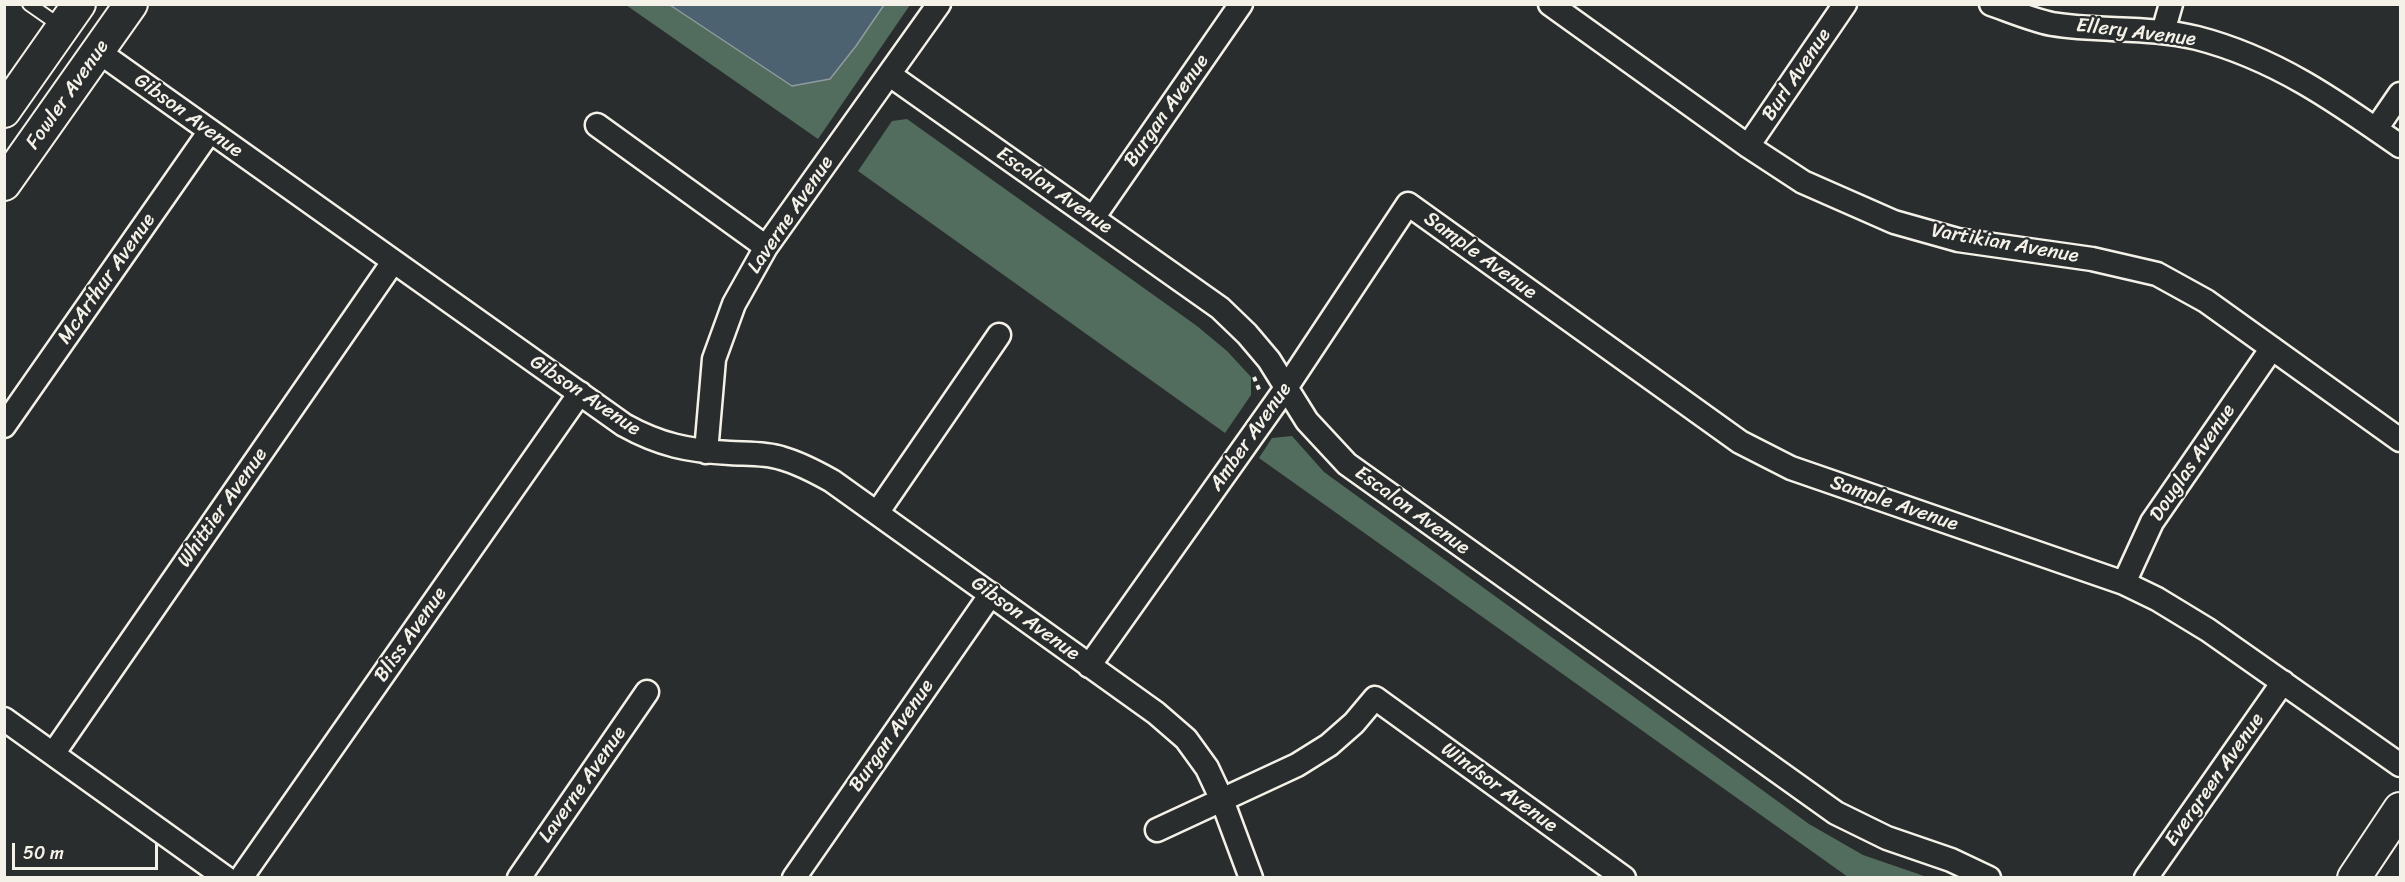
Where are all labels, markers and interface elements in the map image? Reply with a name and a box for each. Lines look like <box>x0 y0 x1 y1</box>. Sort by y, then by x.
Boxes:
street label: Ellery Avenue <box>2075 14 2197 52</box>
street label: Burl Avenue <box>1757 24 1837 126</box>
street label: Fowler Avenue <box>21 36 115 154</box>
street label: Burgan Avenue <box>1119 50 1215 172</box>
street label: Gibson Avenue <box>129 69 247 163</box>
street label: Escalon Avenue <box>991 142 1117 240</box>
street label: Laverne Avenue <box>743 152 839 278</box>
street label: Sample Avenue <box>1419 207 1541 305</box>
street label: McArthur Avenue <box>53 209 161 349</box>
street label: Vartikian Avenue <box>1930 219 2080 269</box>
street label: Gibson Avenue <box>525 350 645 442</box>
street label: Amber Avenue <box>1205 378 1297 496</box>
street label: Douglas Avenue <box>2145 400 2241 526</box>
street label: Whittier Avenue <box>173 444 273 572</box>
street label: Escalon Avenue <box>1350 461 1474 561</box>
street label: Sample Avenue <box>1827 471 1961 537</box>
street label: Gibson Avenue <box>966 572 1084 666</box>
street label: Bliss Avenue <box>370 583 452 687</box>
street label: Burgan Avenue <box>844 675 940 797</box>
street label: Evergreen Avenue <box>2160 709 2270 851</box>
street label: Laverne Avenue <box>534 722 632 848</box>
street label: Windsor Avenue <box>1436 738 1562 838</box>
scale bar <box>15 831 160 869</box>
text: 50 m <box>23 837 64 869</box>

